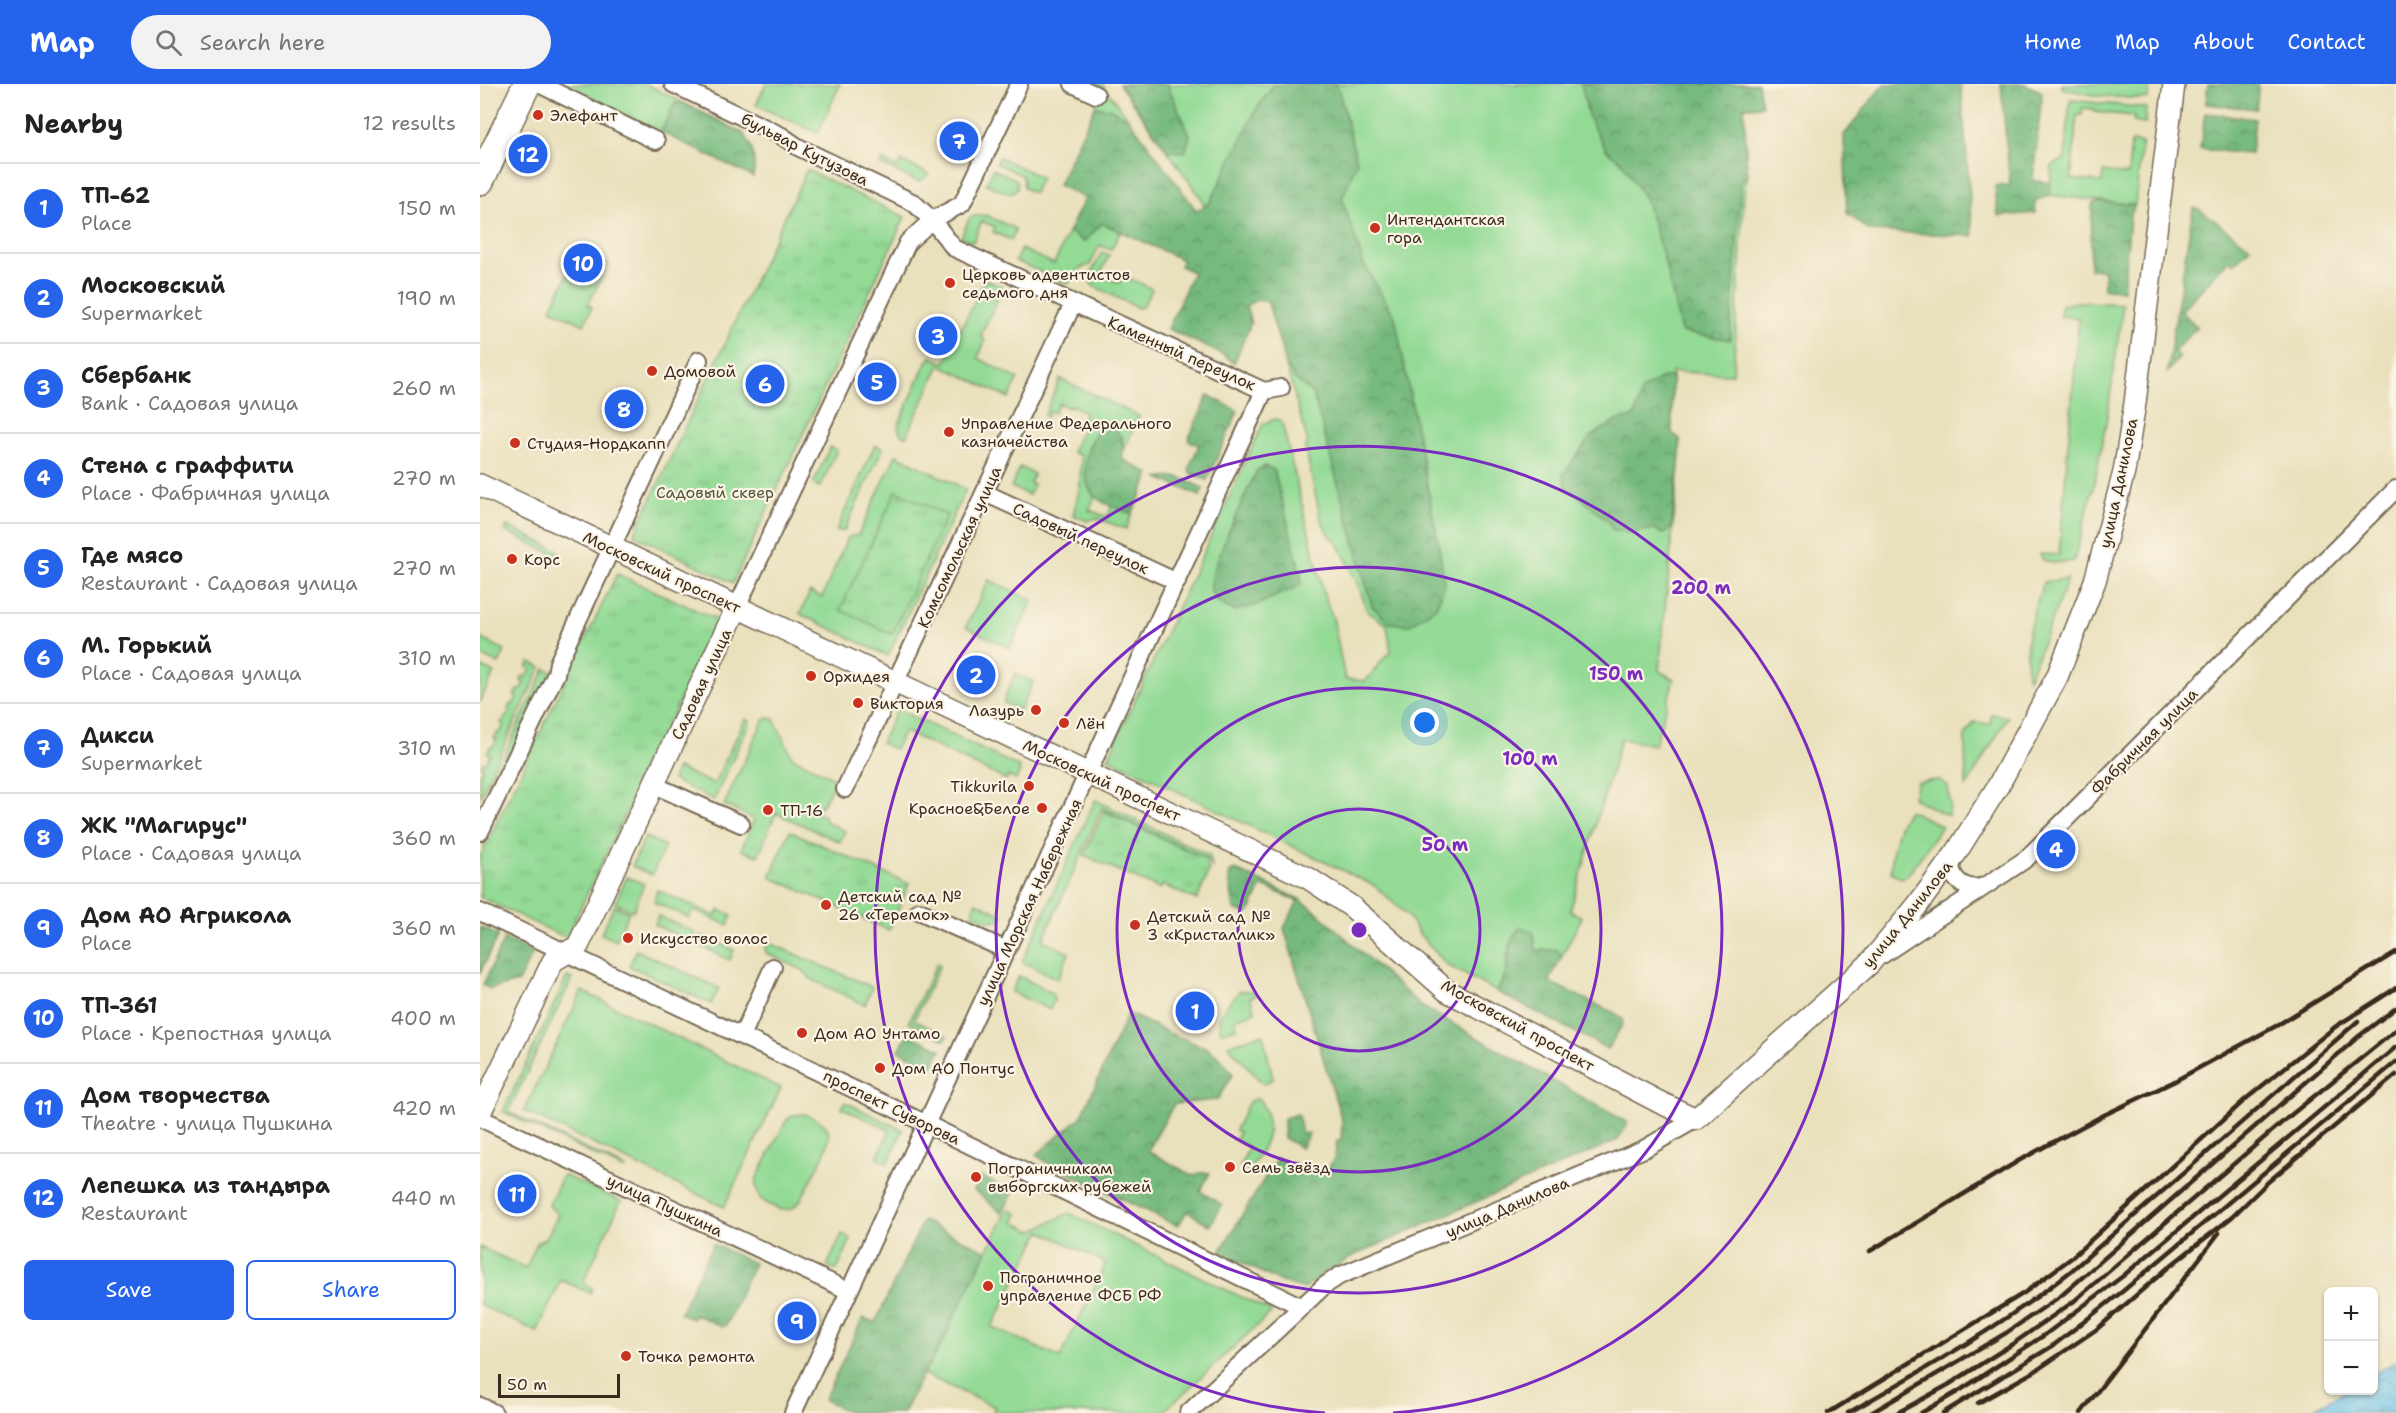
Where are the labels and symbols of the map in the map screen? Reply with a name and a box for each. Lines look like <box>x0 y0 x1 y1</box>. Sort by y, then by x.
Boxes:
place label: Элефант <box>550 105 618 126</box>
marker: Элефант <box>531 108 545 122</box>
street label: бульвар Кутузова <box>737 108 872 191</box>
pin: 7 <box>940 118 978 164</box>
pin: 12 <box>508 132 548 176</box>
place label: Интендантская гора <box>1387 209 1505 248</box>
marker: Интендантская гора <box>1368 221 1382 235</box>
pin: 10 <box>564 240 602 285</box>
place label: Церковь адвентистов седьмого дня <box>962 264 1130 303</box>
marker: Церковь адвентистов седьмого дня <box>943 276 957 290</box>
street label: Каменный переулок <box>1105 311 1260 396</box>
pin: 3 <box>918 314 958 358</box>
pin: 5 <box>858 360 896 404</box>
place label: Домовой <box>664 361 736 382</box>
pin: 6 <box>746 362 784 406</box>
marker: Домовой <box>645 364 659 378</box>
pin: 8 <box>604 386 644 432</box>
place label: Управление Федерального казначейства <box>961 413 1172 452</box>
street label: улица Данилова <box>2094 416 2143 550</box>
marker: Управление Федерального казначейства <box>942 425 956 439</box>
place label: Студия-Нордкапп <box>527 433 666 454</box>
marker: Студия-Нордкапп <box>508 436 522 450</box>
street label: Комсомольская улица <box>913 463 1006 632</box>
park label: Садовый сквер <box>656 482 774 503</box>
street label: Садовый переулок <box>1009 498 1153 579</box>
street label: Московский проспект <box>579 527 745 619</box>
place label: Корс <box>524 549 560 570</box>
marker: Корс <box>505 552 519 566</box>
text: 200 m <box>1671 576 1732 600</box>
street label: Садовая улица <box>667 625 736 743</box>
pin: 2 <box>956 652 996 698</box>
text: 150 m <box>1589 662 1644 686</box>
place label: Орхидея <box>823 666 890 687</box>
marker: Орхидея <box>804 669 818 683</box>
street label: Фабричная улица <box>2086 683 2202 799</box>
place label: Виктория <box>870 693 944 714</box>
marker: Виктория <box>851 696 865 710</box>
place label: Лазурь <box>969 700 1024 721</box>
marker: Лазурь <box>1029 703 1043 717</box>
your location <box>1410 708 1439 737</box>
place label: Лён <box>1076 713 1105 734</box>
marker: Лён <box>1057 716 1071 730</box>
street label: Московский проспект <box>1019 735 1185 827</box>
text: 100 m <box>1502 747 1558 771</box>
place label: Tikkurila <box>950 776 1017 797</box>
marker: Tikkurila <box>1022 779 1036 793</box>
street label: улица Морская Набережная <box>972 795 1087 1009</box>
place label: Красное&Белое <box>909 798 1030 819</box>
place label: ТП-16 <box>780 800 823 821</box>
marker: Красное&Белое <box>1035 801 1049 815</box>
marker: ТП-16 <box>761 803 775 817</box>
pin: 4 <box>2036 826 2076 872</box>
text: 50 m <box>1422 833 1469 857</box>
street label: улица Данилова <box>1858 856 1957 972</box>
place label: Детский сад № 26 «Теремок» <box>838 886 961 925</box>
marker: Детский сад № 26 «Теремок» <box>819 898 833 912</box>
place label: Детский сад № 3 «Кристаллик» <box>1147 906 1275 945</box>
marker: Детский сад № 3 «Кристаллик» <box>1128 918 1142 932</box>
centre of rings <box>1349 920 1369 940</box>
place label: Искусство волос <box>640 928 768 949</box>
marker: Искусство волос <box>621 931 635 945</box>
street label: Московский проспект <box>1437 975 1599 1077</box>
pin: 1 <box>1176 988 1214 1034</box>
place label: Дом АО Унтамо <box>814 1023 940 1044</box>
marker: Дом АО Унтамо <box>795 1026 809 1040</box>
place label: Дом АО Понтус <box>892 1058 1015 1079</box>
marker: Дом АО Понтус <box>873 1061 887 1075</box>
street label: проспект Суворова <box>820 1065 964 1150</box>
place label: Семь звёзд <box>1242 1157 1330 1178</box>
place label: Пограничникам выборгских рубежей <box>988 1158 1151 1197</box>
marker: Семь звёзд <box>1223 1160 1237 1174</box>
street label: улица Пушкина <box>603 1169 726 1242</box>
marker: Пограничникам выборгских рубежей <box>969 1170 983 1184</box>
pin: 11 <box>498 1172 537 1216</box>
street label: улица Данилова <box>1442 1172 1572 1243</box>
place label: Пограничное управление ФСБ РФ <box>1000 1267 1161 1306</box>
marker: Пограничное управление ФСБ РФ <box>981 1279 995 1293</box>
pin: 9 <box>778 1298 816 1344</box>
place label: Точка ремонта <box>638 1346 755 1367</box>
marker: Точка ремонта <box>619 1349 633 1363</box>
scale bar <box>498 1371 620 1398</box>

